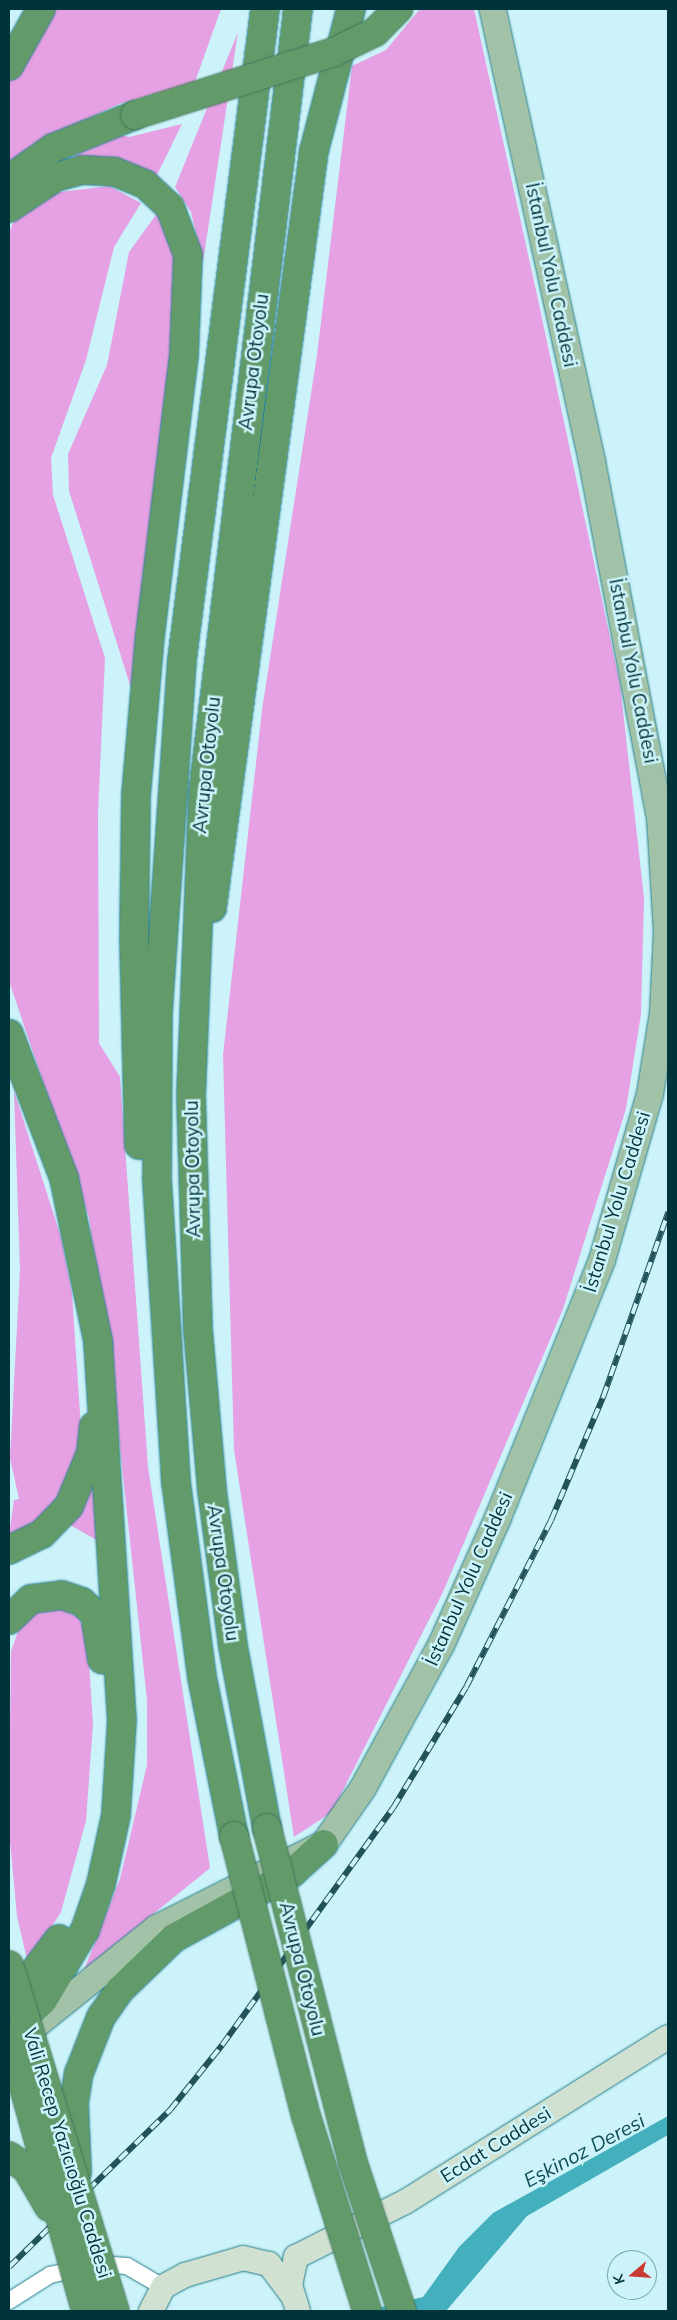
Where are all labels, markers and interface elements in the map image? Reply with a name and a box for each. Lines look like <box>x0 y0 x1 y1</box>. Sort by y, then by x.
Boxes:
street label: İstanbul Yolu Caddesi <box>520 181 582 369</box>
street label: Avrupa Otoyolu <box>234 292 274 432</box>
street label: İstanbul Yolu Caddesi <box>604 577 662 765</box>
street label: Avrupa Otoyolu <box>188 695 226 835</box>
street label: Avrupa Otoyolu <box>180 1100 206 1238</box>
street label: İstanbul Yolu Caddesi <box>579 1109 655 1295</box>
street label: İstanbul Yolu Caddesi <box>420 1489 518 1669</box>
street label: Avrupa Otoyolu <box>202 1503 244 1643</box>
street label: Avrupa Otoyolu <box>274 1900 330 2038</box>
street label: Vali Recep Yazıcıoğlu Caddesi <box>18 2025 116 2281</box>
street label: Ecdat Caddesi <box>437 2102 555 2188</box>
water label: Eşkinoz Deresi <box>519 2108 649 2192</box>
north arrow <box>607 2250 657 2300</box>
text: K <box>609 2272 629 2287</box>

